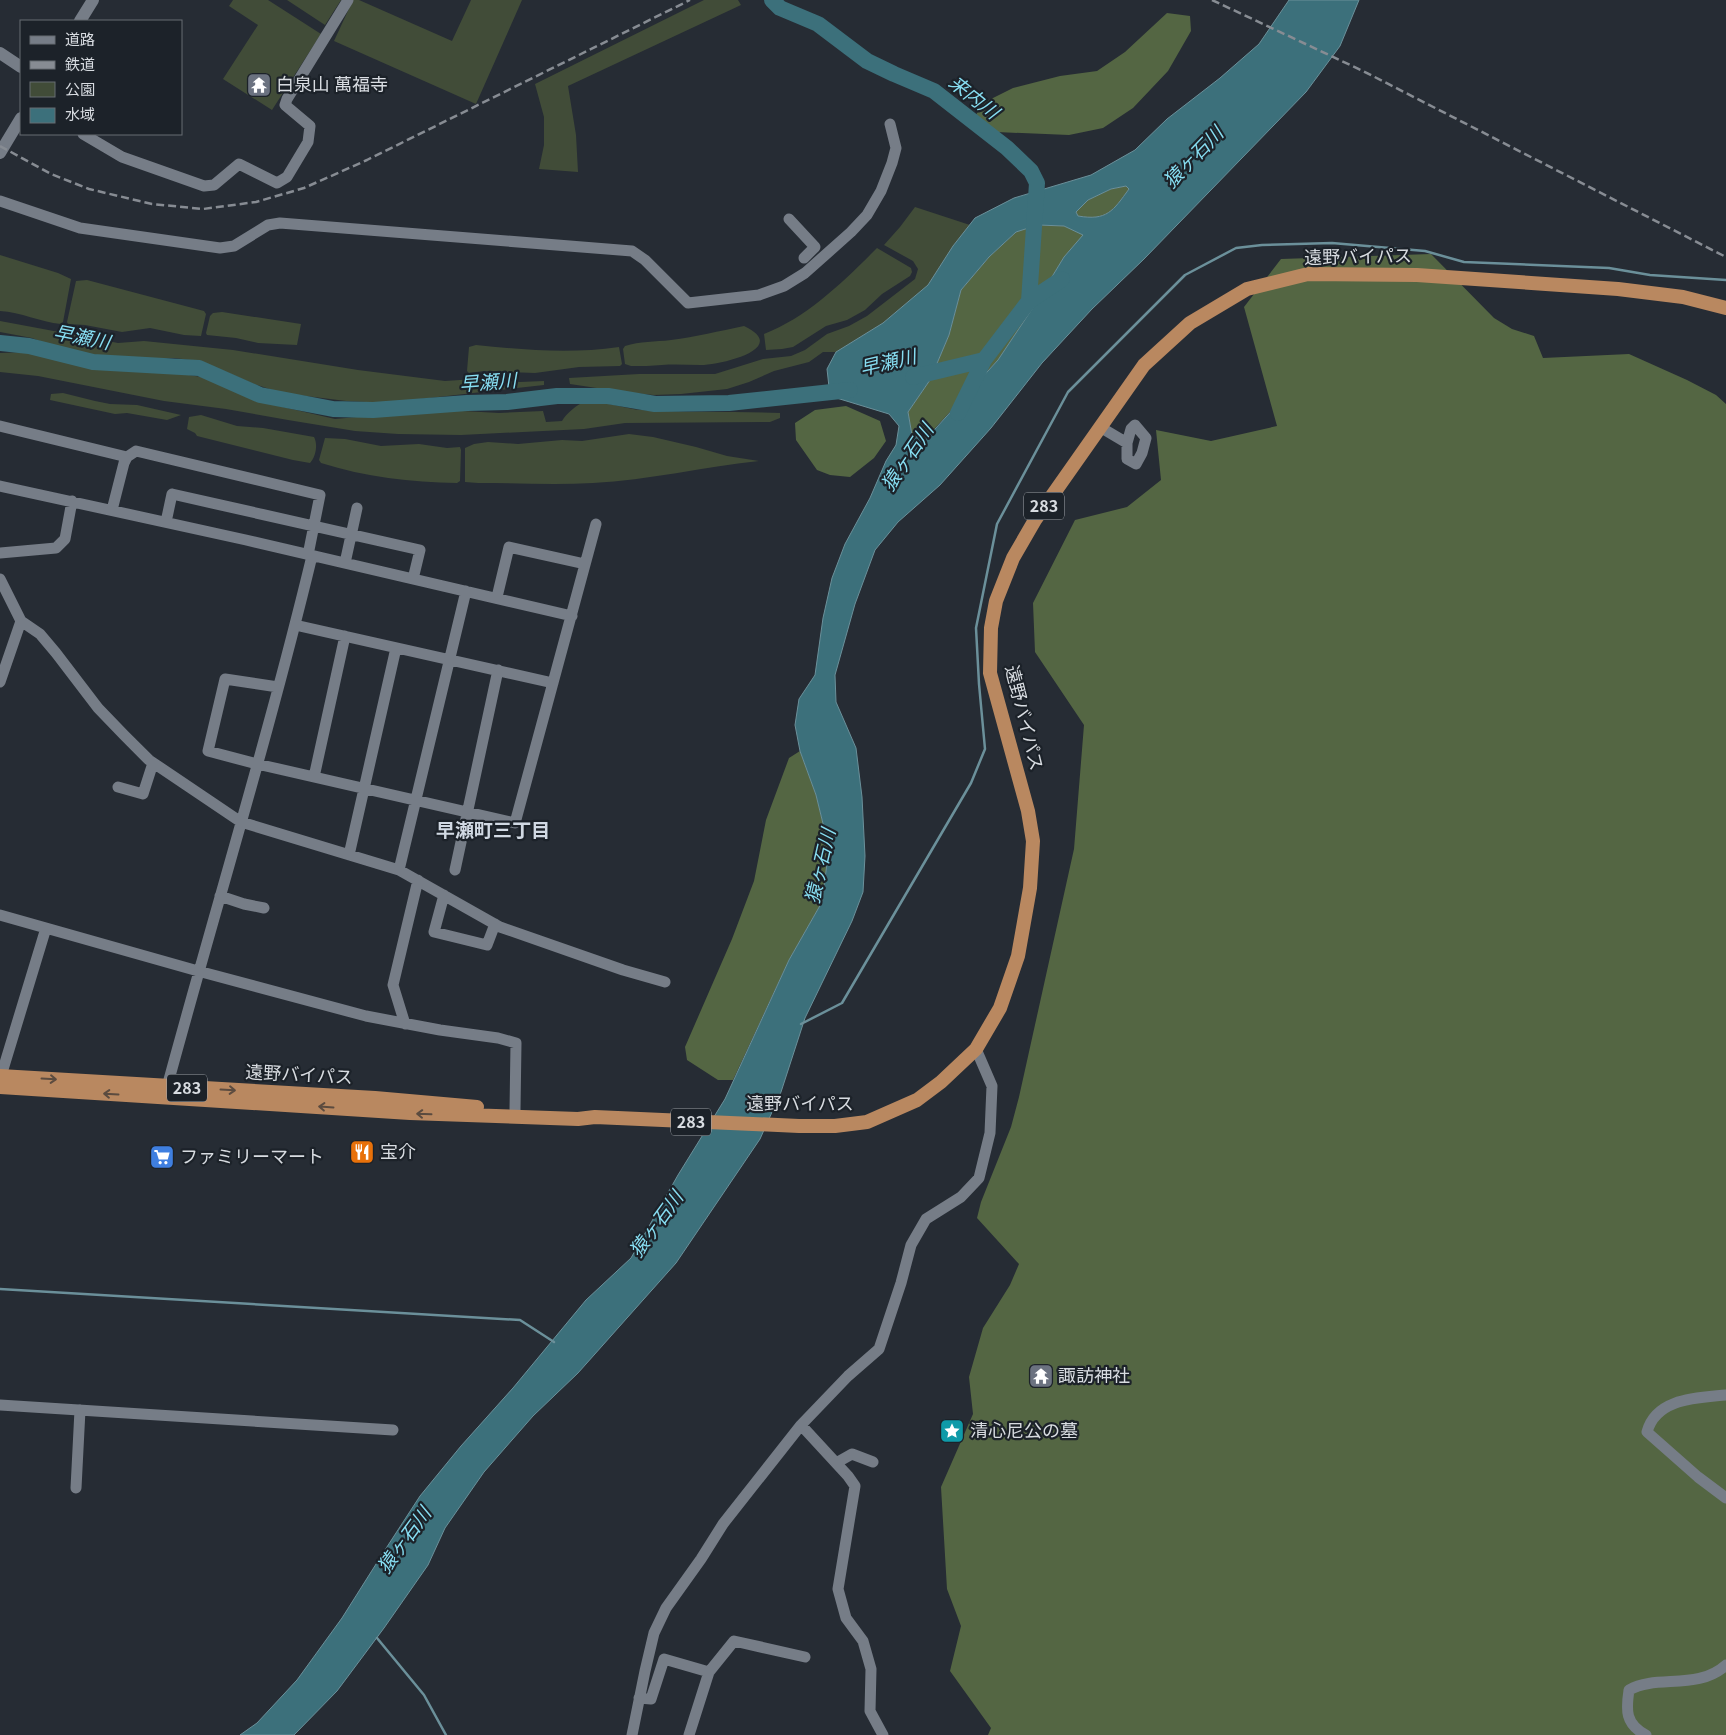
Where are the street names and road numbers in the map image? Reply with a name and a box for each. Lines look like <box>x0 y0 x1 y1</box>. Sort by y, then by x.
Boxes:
street label: 遠野バイパス <box>1304 241 1412 269</box>
road number: 283 <box>1024 492 1064 520</box>
street label: 遠野バイパス <box>1000 662 1052 773</box>
street label: 遠野バイパス <box>245 1057 354 1089</box>
road number: 283 <box>167 1074 207 1102</box>
street label: 遠野バイパス <box>746 1089 854 1115</box>
road number: 283 <box>671 1108 711 1136</box>

